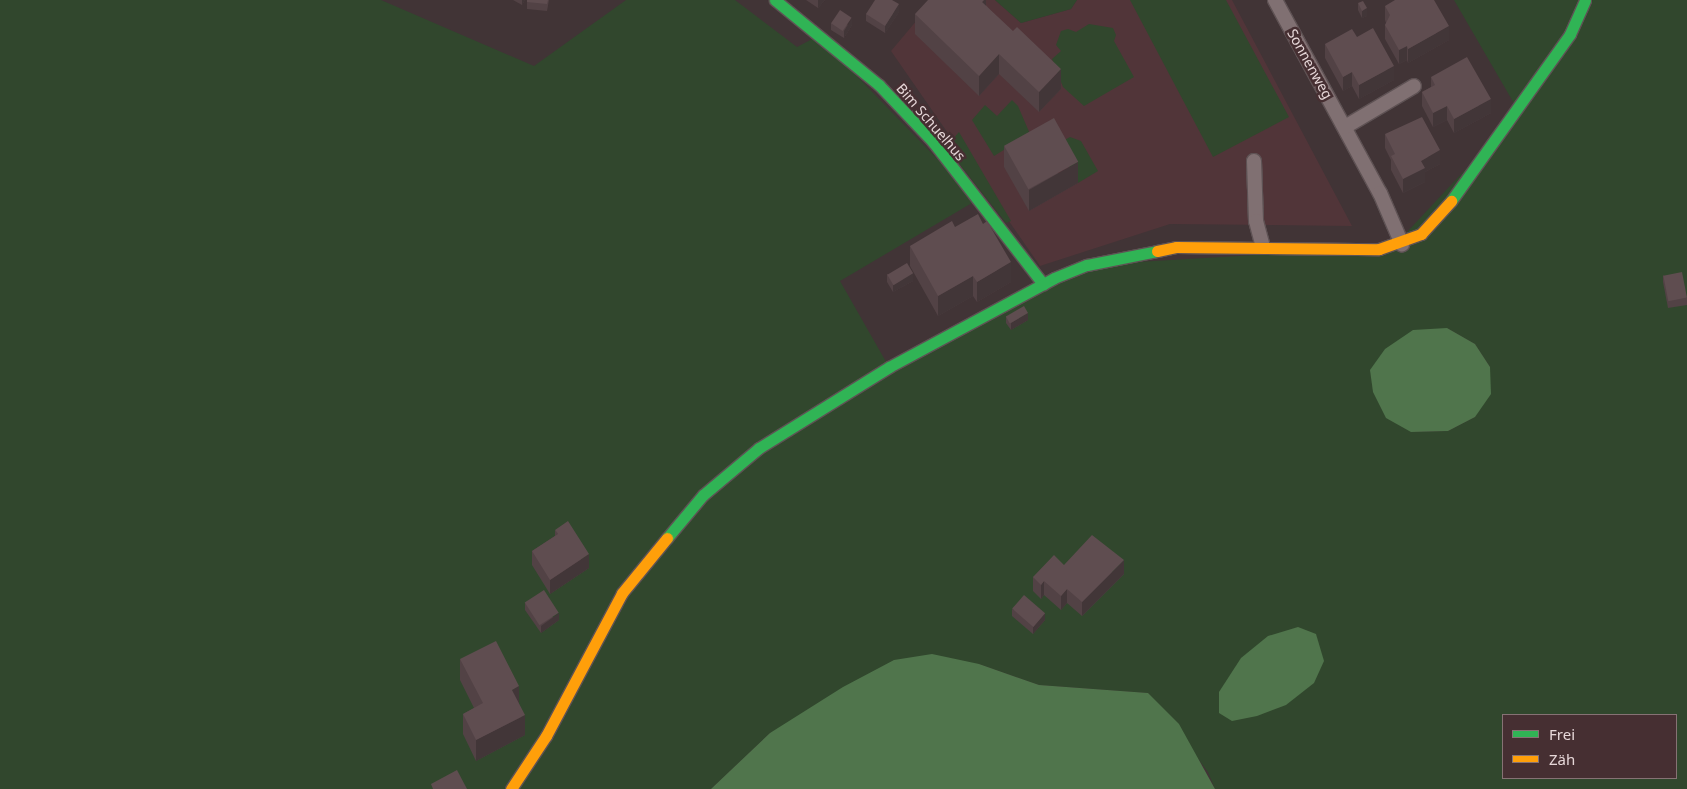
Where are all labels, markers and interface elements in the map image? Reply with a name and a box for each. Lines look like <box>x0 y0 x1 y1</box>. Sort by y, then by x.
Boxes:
street label: Sonnenweg <box>1284 26 1336 102</box>
street label: Bim Schuelhus <box>893 80 969 164</box>
legend <box>1502 714 1677 779</box>
text: Frei <box>1549 724 1575 744</box>
text: Zäh <box>1549 749 1575 769</box>

